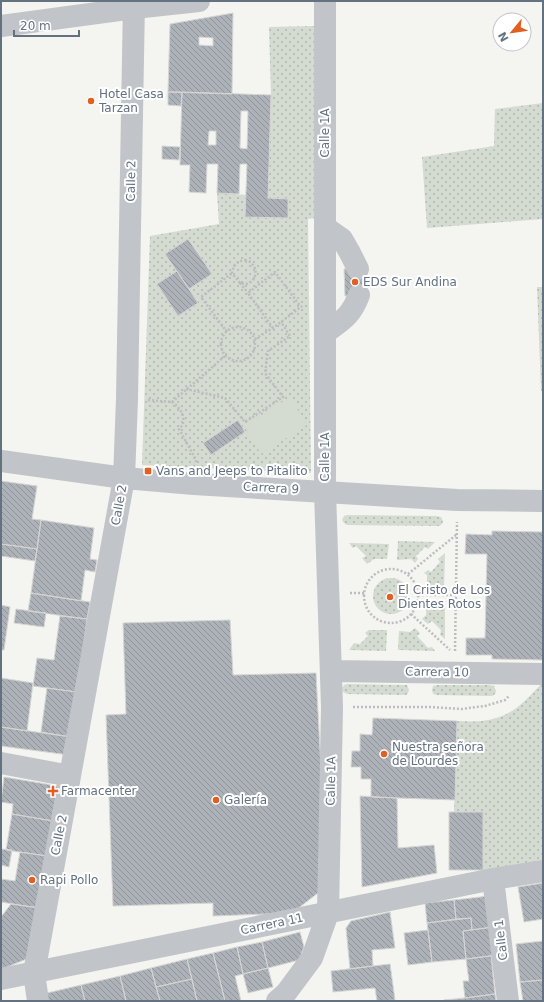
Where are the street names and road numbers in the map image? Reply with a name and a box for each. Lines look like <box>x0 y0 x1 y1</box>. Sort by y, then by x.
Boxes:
street label: Calle 1A <box>318 107 332 158</box>
street label: Calle 2 <box>124 160 138 202</box>
street label: Calle 1A <box>318 431 332 482</box>
street label: Carrera 9 <box>243 480 299 496</box>
street label: Calle 2 <box>109 483 129 527</box>
street label: Carrera 10 <box>405 664 469 680</box>
street label: Calle 1A <box>324 755 338 806</box>
street label: Calle 2 <box>48 813 70 857</box>
street label: Carrera 11 <box>239 911 305 937</box>
street label: Calle 1 <box>492 919 510 961</box>

